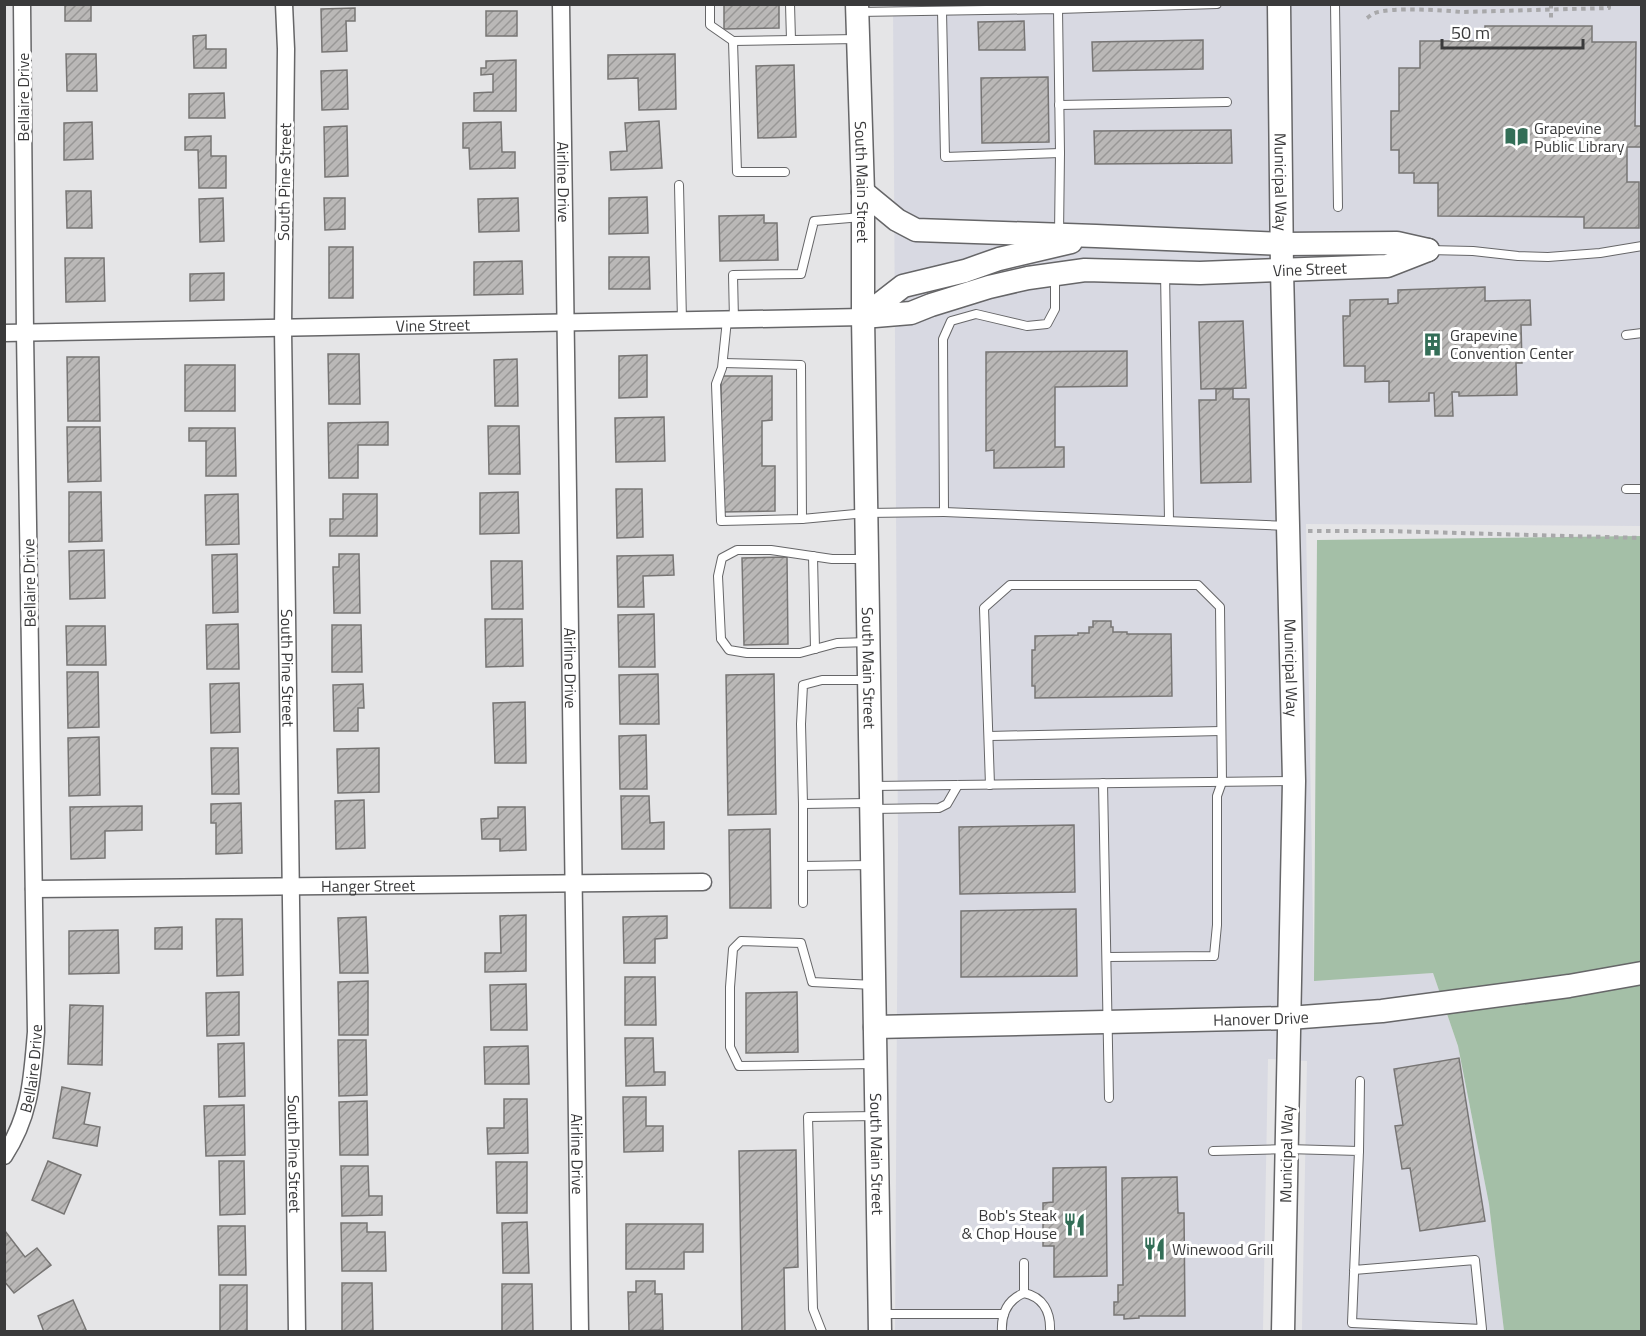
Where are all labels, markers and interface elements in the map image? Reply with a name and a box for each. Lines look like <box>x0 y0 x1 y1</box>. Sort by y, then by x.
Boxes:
scale bar <box>1442 12 1583 50</box>
text: 50 m <box>1451 19 1490 46</box>
street label: Bellaire Drive <box>11 53 35 141</box>
place label: Grapevine Public Library <box>1534 116 1625 158</box>
street label: South Main Street <box>849 121 875 243</box>
street label: South Pine Street <box>271 123 297 241</box>
library icon: Grapevine Public Library <box>1503 124 1529 150</box>
street label: Municipal Way <box>1268 133 1294 231</box>
street label: Airline Drive <box>551 141 576 223</box>
street label: Vine Street <box>1272 255 1348 282</box>
street label: Vine Street <box>396 312 471 338</box>
place label: Grapevine Convention Center <box>1450 323 1574 365</box>
building icon: Grapevine Convention Center <box>1419 331 1445 357</box>
street label: Bellaire Drive <box>16 538 42 628</box>
street label: South Main Street <box>856 607 882 729</box>
street label: South Pine Street <box>275 609 301 727</box>
street label: Municipal Way <box>1278 619 1304 717</box>
street label: Airline Drive <box>558 627 583 709</box>
street label: Hanger Street <box>321 873 416 898</box>
street label: Hanover Drive <box>1213 1005 1310 1032</box>
street label: Bellaire Drive <box>13 1024 48 1115</box>
street label: South Main Street <box>864 1093 890 1215</box>
street label: South Pine Street <box>282 1095 307 1213</box>
street label: Municipal Way <box>1273 1105 1299 1203</box>
street label: Airline Drive <box>565 1113 590 1195</box>
place label: Bob's Steak & Chop House <box>962 1203 1057 1245</box>
restaurant icon: Bob's Steak & Chop House <box>1062 1211 1088 1237</box>
restaurant icon: Winewood Grill <box>1141 1236 1167 1262</box>
place label: Winewood Grill <box>1172 1237 1274 1261</box>

